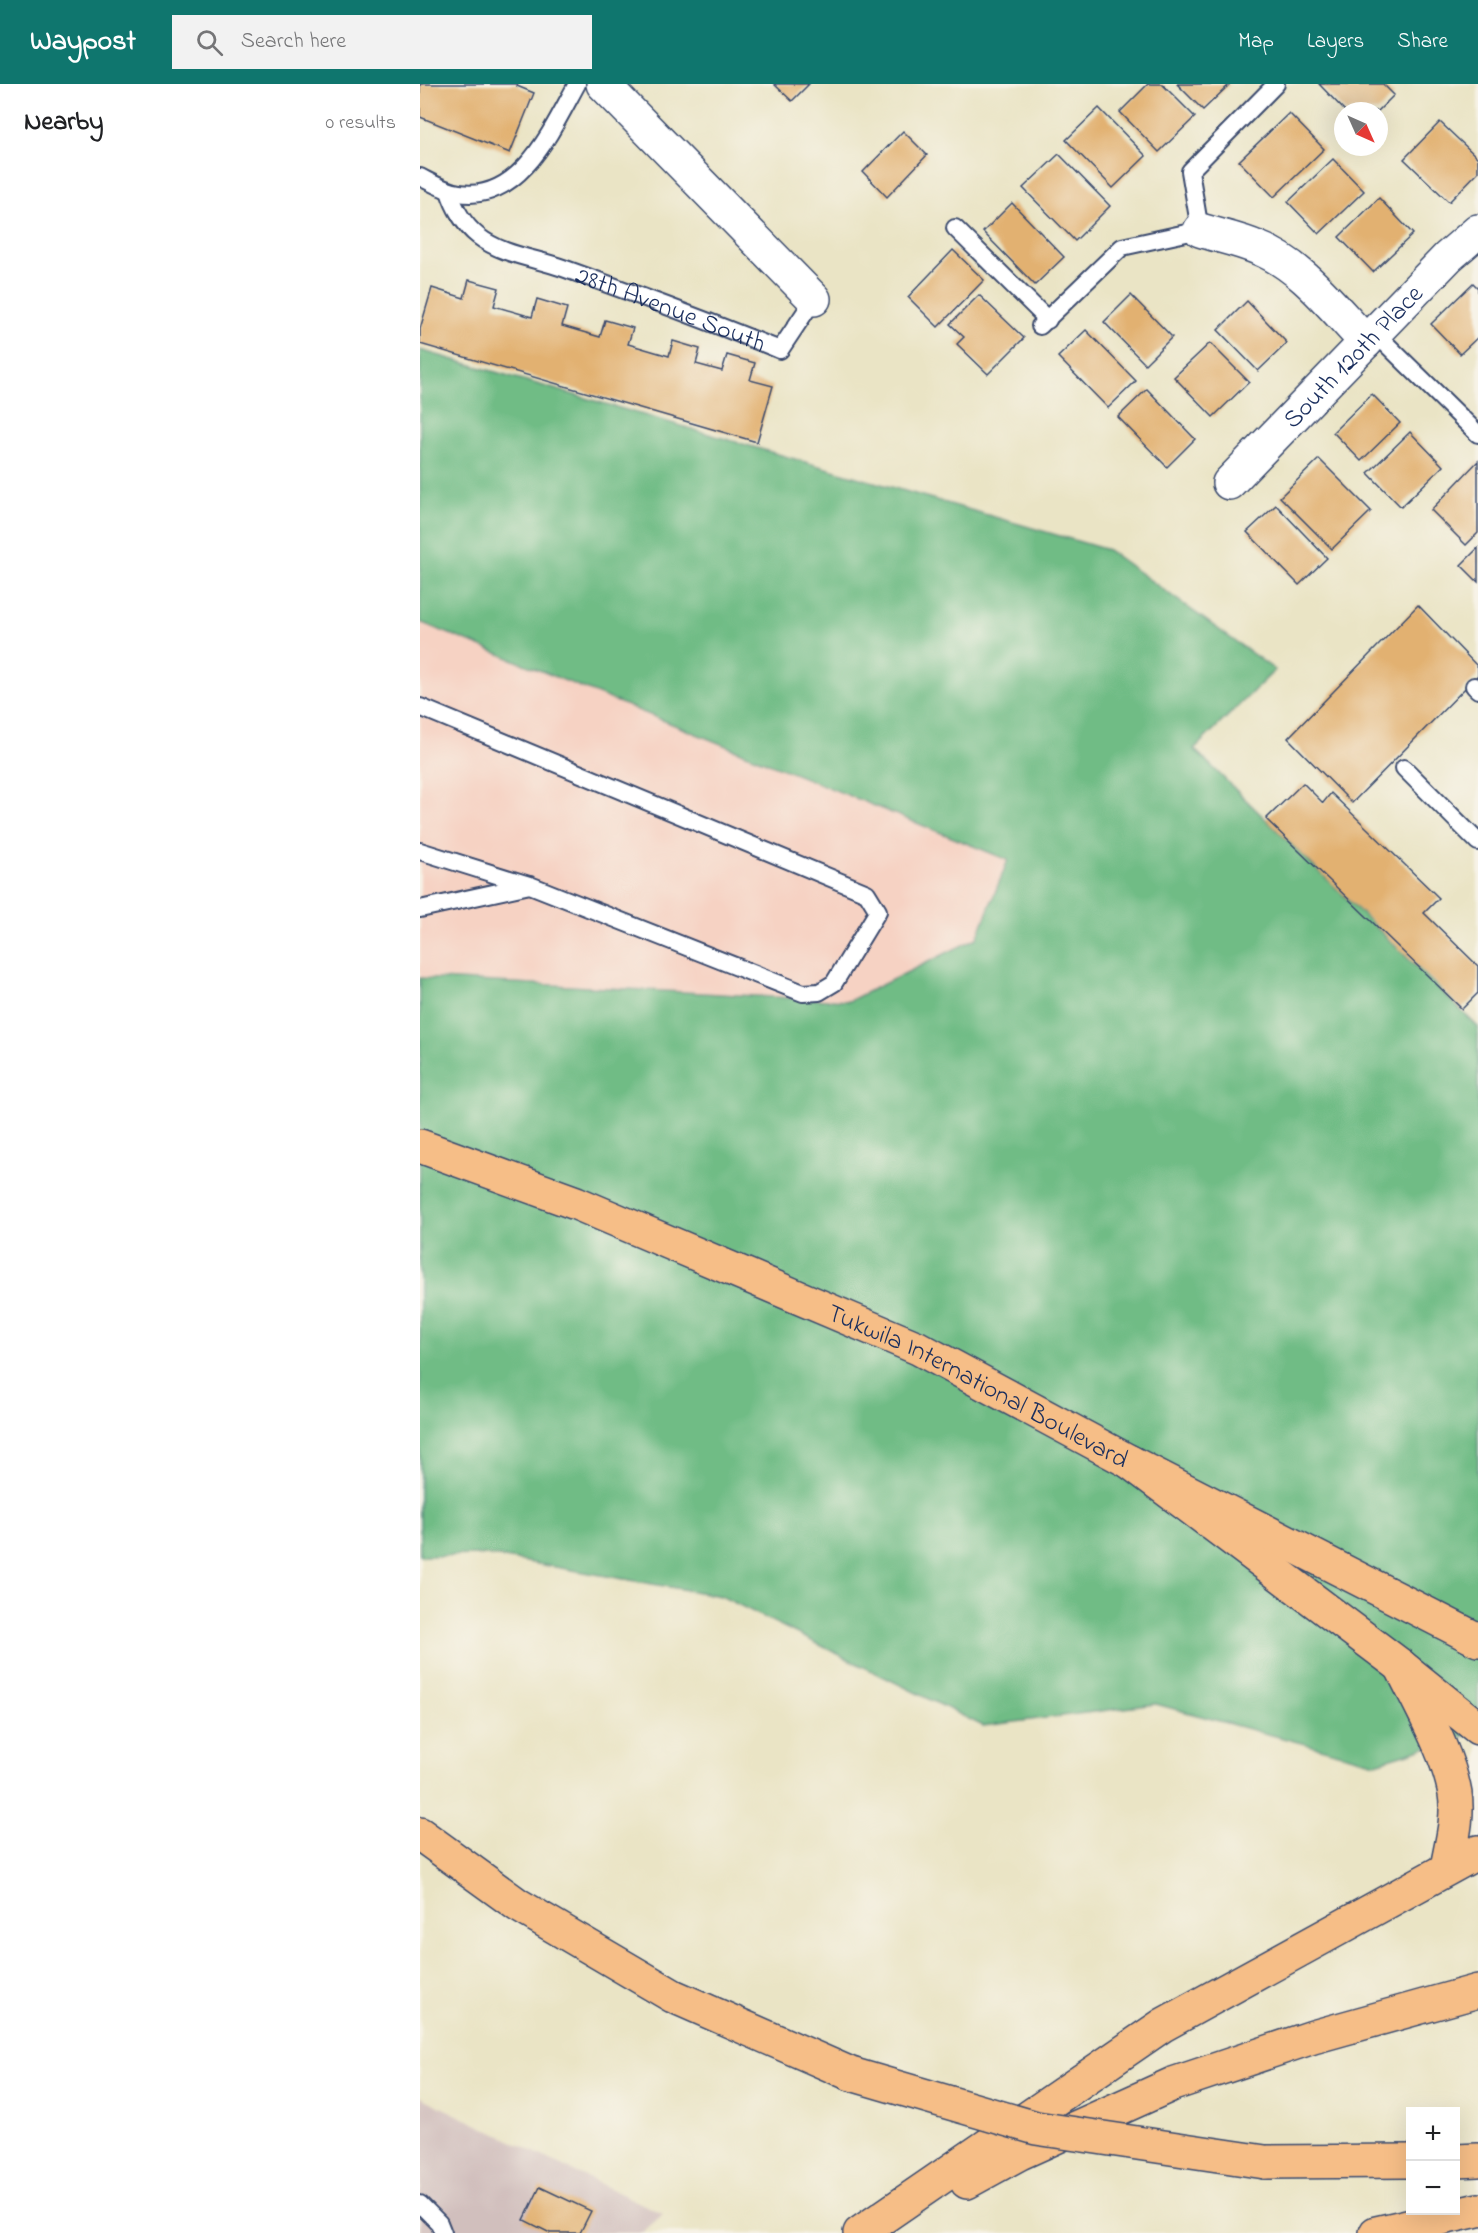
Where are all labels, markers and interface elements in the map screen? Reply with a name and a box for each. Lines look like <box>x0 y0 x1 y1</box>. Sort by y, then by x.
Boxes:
search box <box>172 15 592 69</box>
text: Waypost <box>30 22 136 63</box>
icon: search <box>193 26 226 59</box>
text: Search here <box>241 26 346 58</box>
text: Map <box>1238 27 1274 57</box>
text: Layers <box>1307 27 1364 57</box>
text: Share <box>1397 27 1448 57</box>
north arrow <box>1334 102 1388 156</box>
text: Nearby <box>24 104 103 142</box>
text: 0 results <box>325 109 396 138</box>
street label: 28th Avenue South <box>570 258 771 364</box>
street label: South 120th Place <box>1275 277 1434 439</box>
street label: Tukwila International Boulevard <box>821 1296 1135 1480</box>
map controls <box>1406 2107 1460 2215</box>
button: + <box>1406 2107 1460 2161</box>
button: − <box>1406 2161 1460 2215</box>

